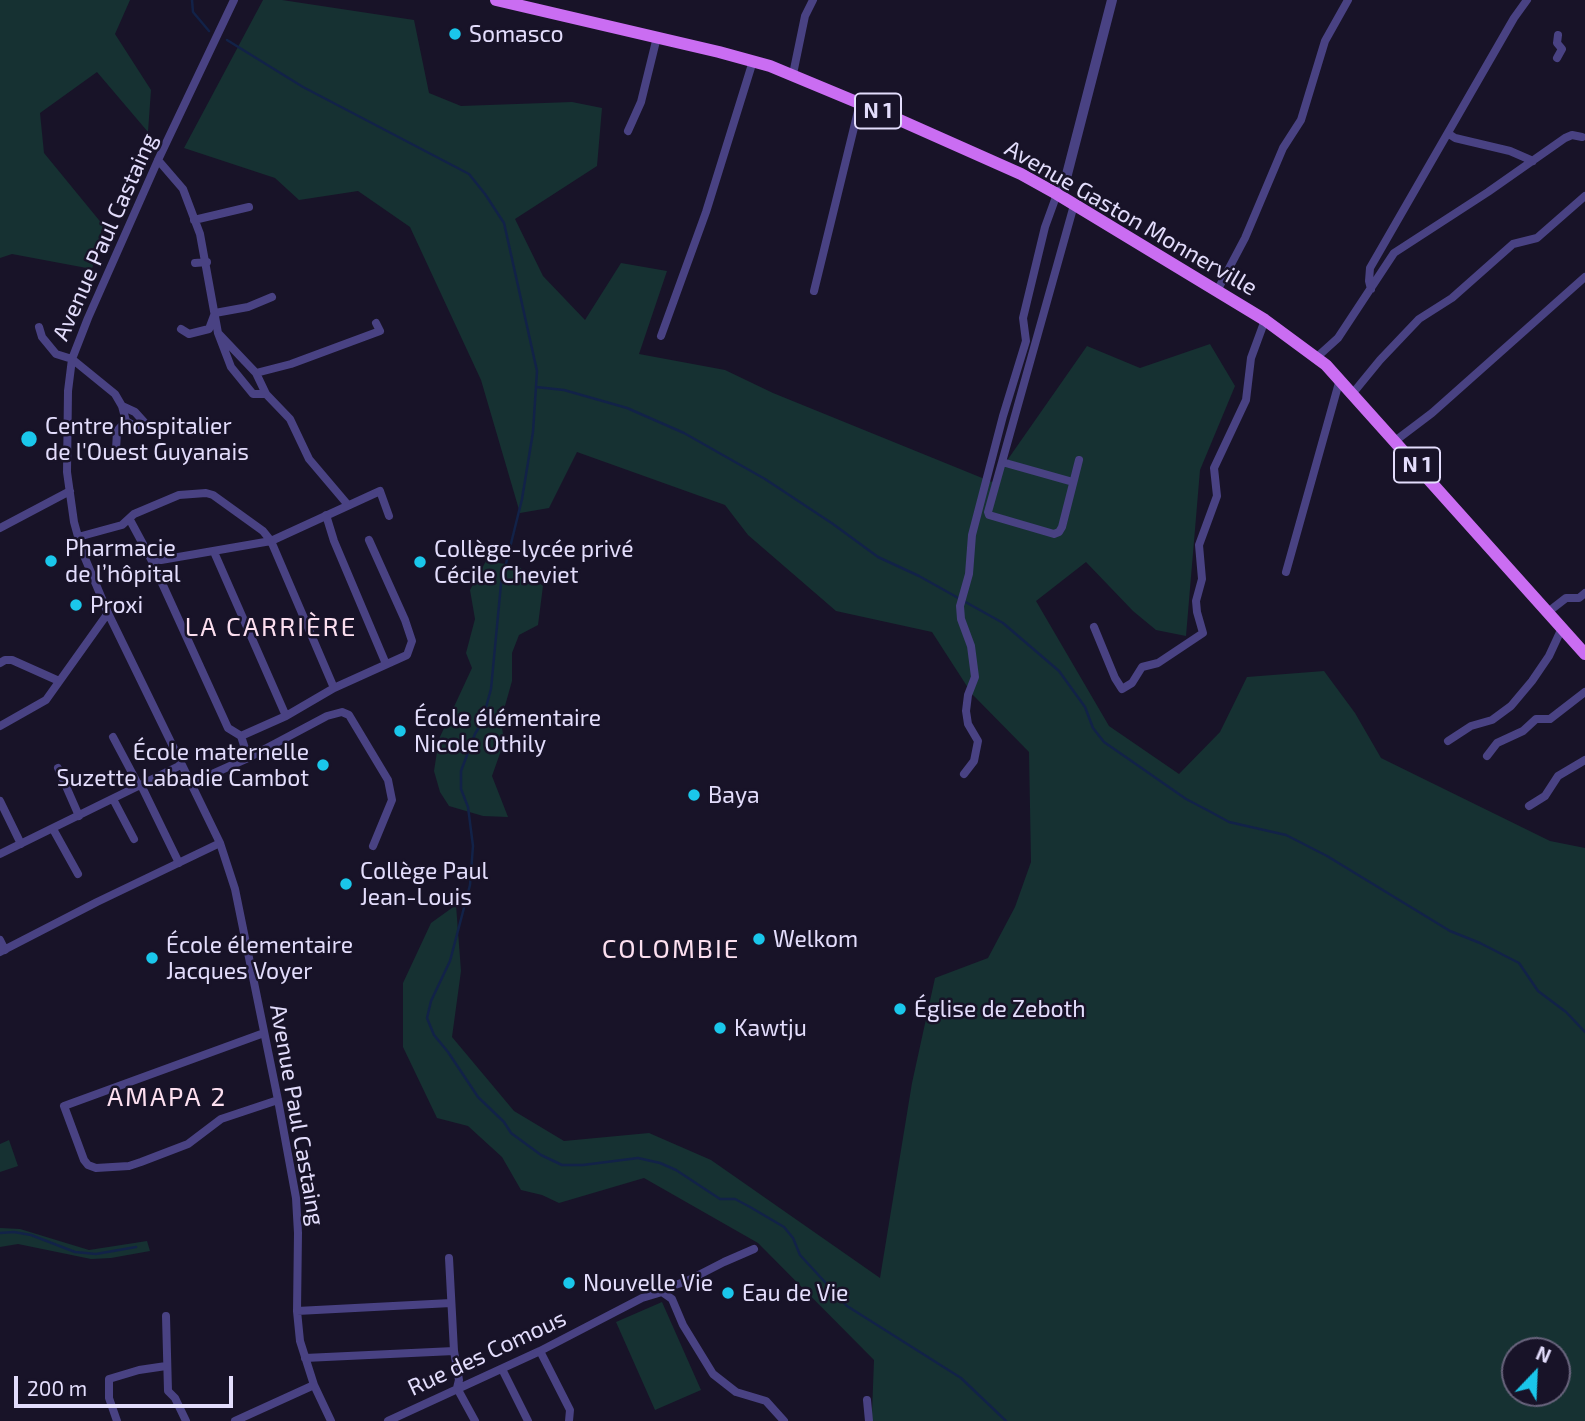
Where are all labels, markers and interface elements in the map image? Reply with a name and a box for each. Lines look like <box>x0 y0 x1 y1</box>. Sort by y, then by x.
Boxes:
place label: Somasco <box>469 20 564 48</box>
marker: Somasco <box>447 26 463 42</box>
road number: N 1 <box>855 94 901 128</box>
street label: Avenue Paul Castaing <box>47 129 163 345</box>
street label: Avenue Gaston Monnerville <box>1000 134 1262 302</box>
place label: Centre hospitalier de l'Ouest Guyanais <box>45 412 249 466</box>
marker: Centre hospitalier de l'Ouest Guyanais <box>19 429 39 449</box>
road number: N 1 <box>1394 448 1440 482</box>
place label: Pharmacie de l’hôpital <box>65 534 181 588</box>
place label: Collège-lycée privé Cécile Cheviet <box>434 535 634 589</box>
marker: Pharmacie de l’hôpital <box>43 553 59 569</box>
marker: Collège-lycée privé Cécile Cheviet <box>412 554 428 570</box>
place label: Proxi <box>90 591 143 619</box>
marker: Proxi <box>68 597 84 613</box>
district label: LA CARRIÈRE <box>186 611 356 643</box>
place label: École élémentaire Nicole Othily <box>414 704 601 758</box>
marker: École élémentaire Nicole Othily <box>392 723 408 739</box>
place label: École maternelle Suzette Labadie Cambot <box>57 738 309 792</box>
marker: École maternelle Suzette Labadie Cambot <box>315 757 331 773</box>
place label: Baya <box>708 781 760 809</box>
marker: Baya <box>686 787 702 803</box>
place label: Collège Paul Jean-Louis <box>360 857 488 911</box>
marker: Collège Paul Jean-Louis <box>338 876 354 892</box>
place label: Welkom <box>773 925 858 953</box>
place label: École élementaire Jacques Voyer <box>166 931 353 985</box>
marker: Welkom <box>751 931 767 947</box>
district label: COLOMBIE <box>603 933 739 965</box>
marker: École élementaire Jacques Voyer <box>144 950 160 966</box>
place label: Église de Zeboth <box>914 995 1086 1023</box>
marker: Église de Zeboth <box>892 1001 908 1017</box>
street label: Avenue Paul Castaing <box>264 1002 330 1228</box>
place label: Kawtju <box>734 1014 807 1042</box>
marker: Kawtju <box>712 1020 728 1036</box>
district label: AMAPA 2 <box>108 1081 226 1113</box>
place label: Nouvelle Vie <box>583 1269 713 1297</box>
marker: Nouvelle Vie <box>561 1275 577 1291</box>
place label: Eau de Vie <box>742 1279 848 1307</box>
marker: Eau de Vie <box>720 1285 736 1301</box>
street label: Rue des Comous <box>404 1304 570 1402</box>
north arrow <box>1501 1337 1571 1407</box>
text: N <box>1533 1341 1554 1367</box>
scale bar <box>18 1362 236 1406</box>
text: 200 m <box>27 1375 87 1400</box>

